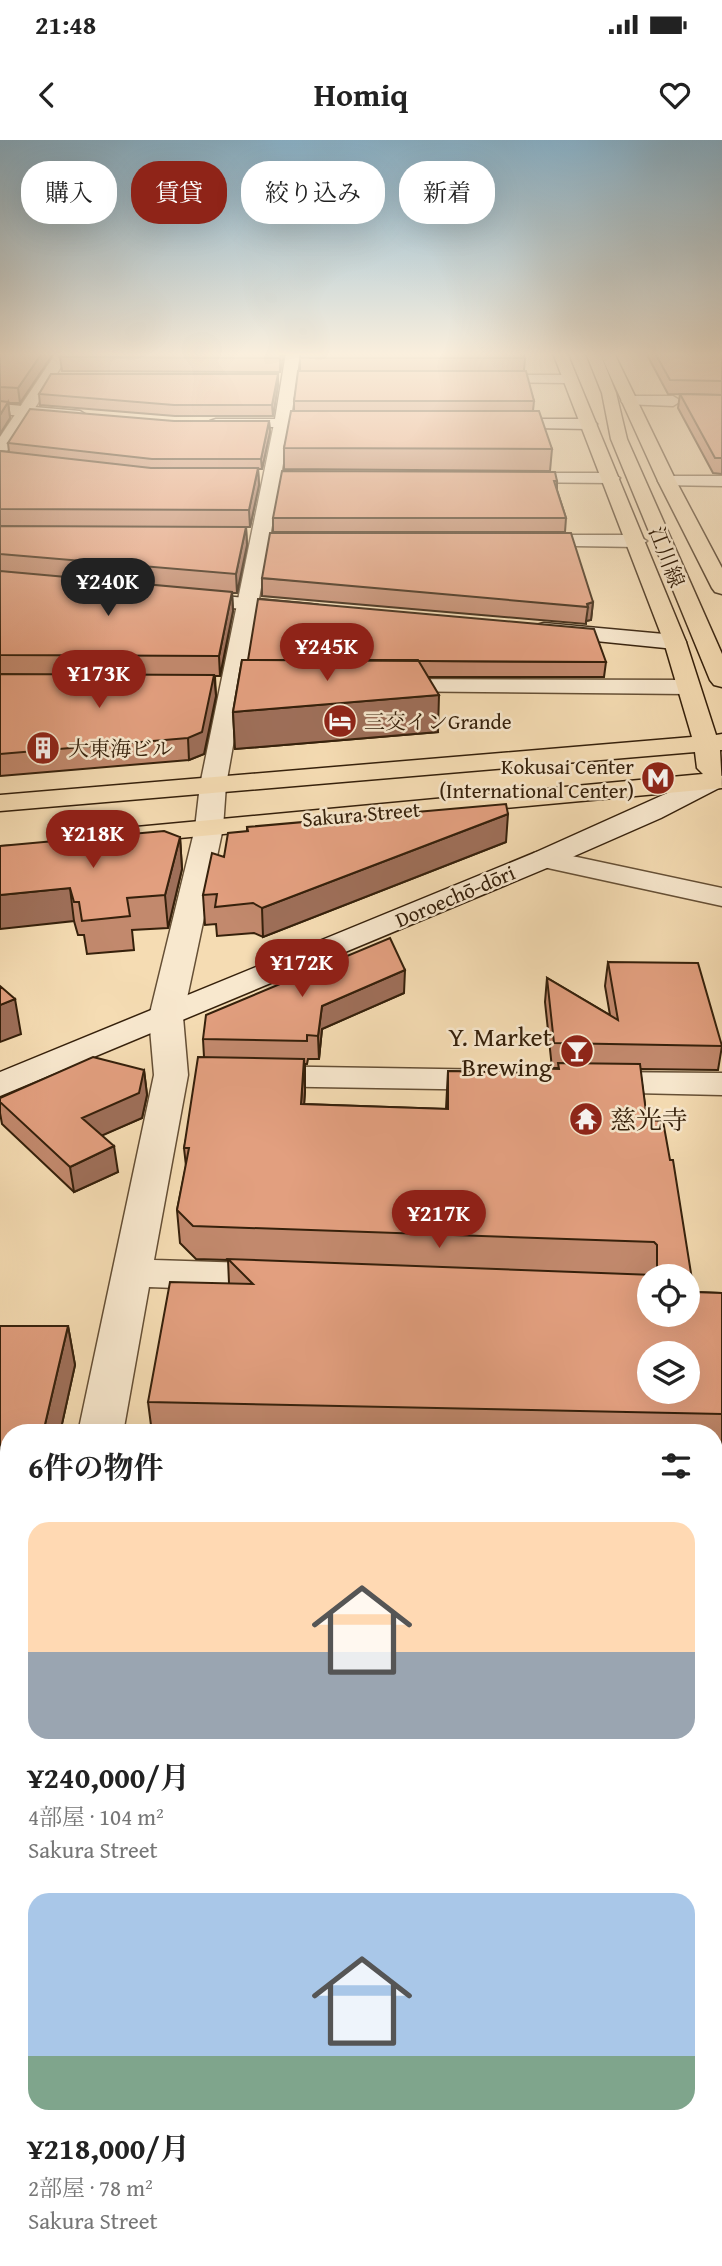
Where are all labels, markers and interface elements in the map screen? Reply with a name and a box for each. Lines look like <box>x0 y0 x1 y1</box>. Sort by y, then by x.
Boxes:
text: 21:48 <box>35 5 96 44</box>
text: Homiq <box>314 71 408 118</box>
icon: back <box>28 76 66 114</box>
icon: heart <box>656 76 694 114</box>
chip: 購入 <box>21 161 117 224</box>
chip: 賃貸 <box>131 161 227 224</box>
chip: 絞り込み <box>241 161 385 224</box>
chip: 新着 <box>399 161 495 224</box>
street label: 江川線 <box>641 522 693 592</box>
pin: ¥240K <box>59 559 157 618</box>
text: ¥240K <box>77 564 139 597</box>
pin: ¥245K <box>278 624 376 683</box>
text: ¥245K <box>296 629 358 662</box>
pin: ¥173K <box>50 650 148 710</box>
text: ¥173K <box>68 656 130 689</box>
hotel icon: 三交インGrande <box>321 702 359 740</box>
place label: 三交インGrande <box>364 706 512 737</box>
building icon: 大東海ビル <box>24 729 62 767</box>
place label: 大東海ビル <box>68 733 173 764</box>
place label: Kokusai Center (International Center) <box>439 751 634 806</box>
metro station icon: Kokusai Center (International Center) <box>639 759 677 797</box>
street label: Sakura Street <box>301 793 422 835</box>
pin: ¥218K <box>44 810 142 870</box>
text: ¥218K <box>62 816 124 849</box>
street label: Doroechō-dōri <box>390 857 520 935</box>
pin: ¥172K <box>253 940 351 999</box>
text: ¥172K <box>271 945 333 978</box>
place label: Y. Market Brewing <box>449 1017 552 1086</box>
bar icon: Y. Market Brewing <box>558 1032 596 1070</box>
temple icon: 慈光寺 <box>567 1100 605 1138</box>
place label: 慈光寺 <box>610 1100 688 1139</box>
pin: ¥217K <box>390 1190 488 1250</box>
text: ¥217K <box>408 1196 470 1229</box>
map controls <box>637 1264 700 1404</box>
button: locate <box>637 1264 700 1327</box>
button: layers <box>637 1341 700 1404</box>
text: 6件の物件 <box>28 1445 164 1489</box>
icon: filters <box>657 1447 695 1485</box>
icon: home <box>299 1567 425 1693</box>
text: ¥240,000/月 <box>28 1755 190 1799</box>
text: 4部屋 · 104 m² <box>28 1800 164 1833</box>
text: Sakura Street <box>28 1833 158 1866</box>
icon: home <box>299 1938 425 2064</box>
text: ¥218,000/月 <box>28 2126 190 2170</box>
text: 2部屋 · 78 m² <box>28 2171 153 2204</box>
text: Sakura Street <box>28 2204 158 2237</box>

